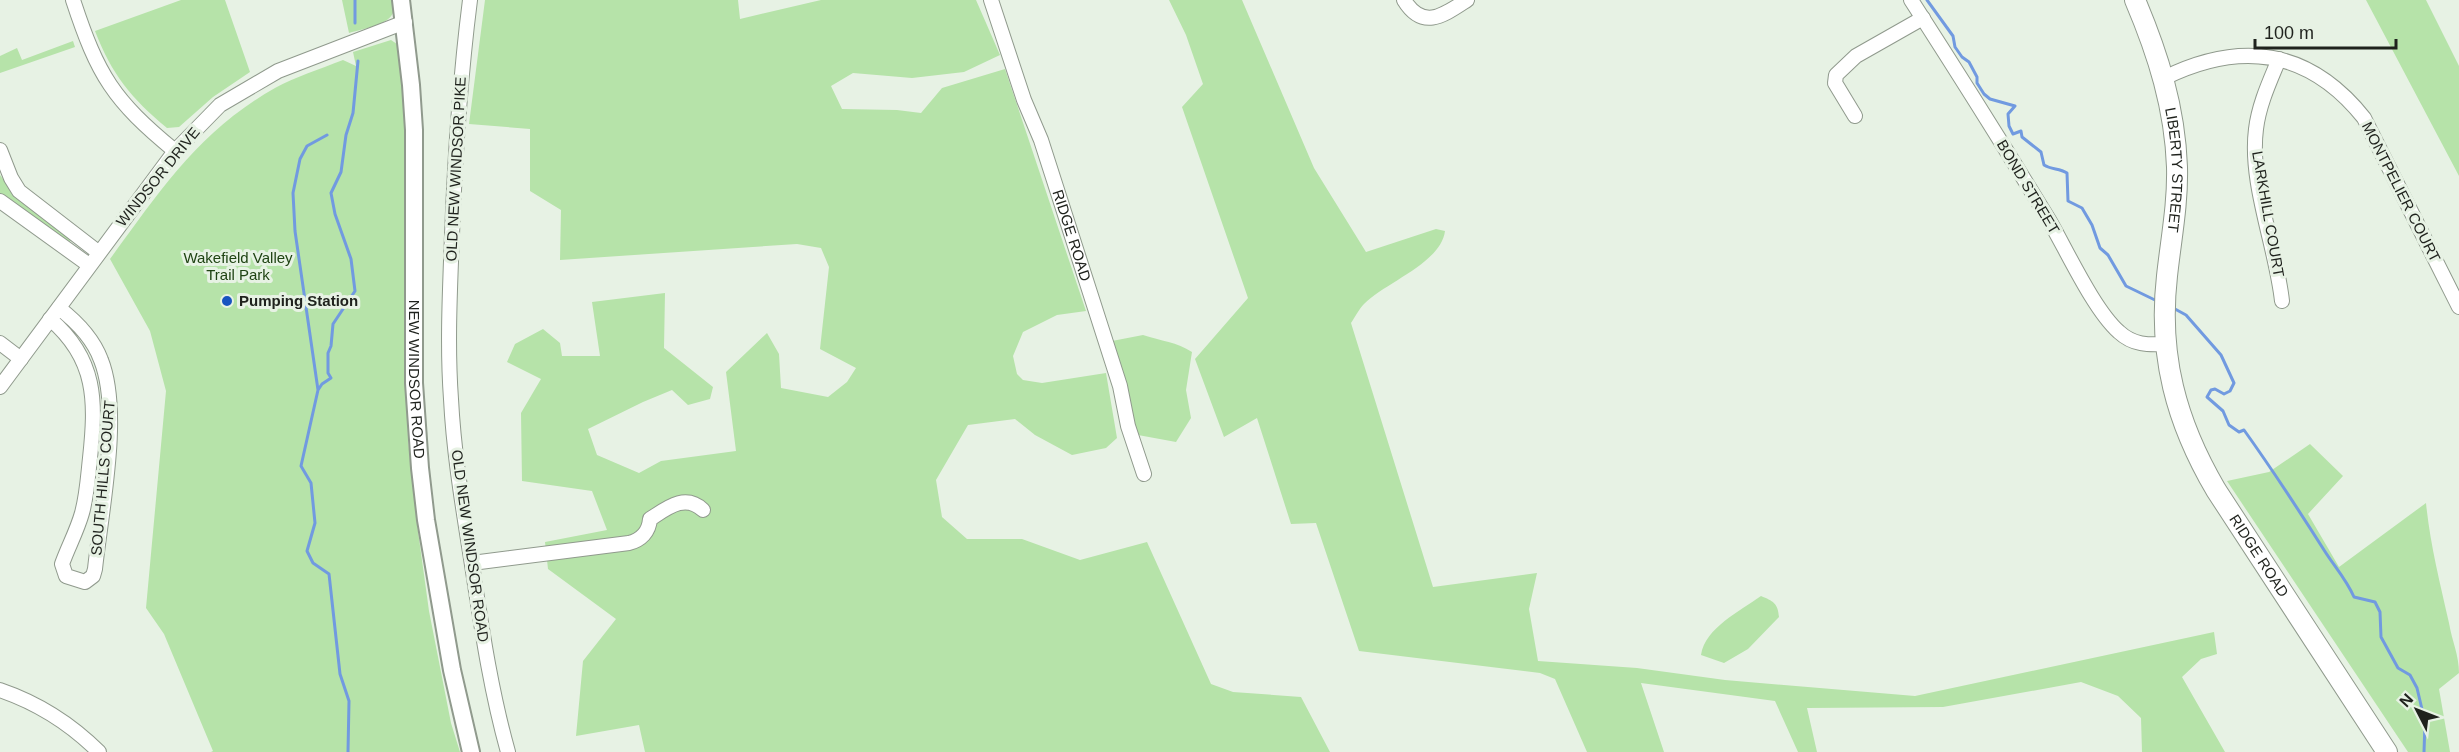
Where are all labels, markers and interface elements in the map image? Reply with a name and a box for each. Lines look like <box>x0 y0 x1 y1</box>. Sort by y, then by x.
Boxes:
scale bar <box>2255 12 2396 50</box>
text: 100 m <box>2264 23 2314 43</box>
street label: OLD NEW WINDSOR PIKE <box>442 76 469 262</box>
street label: LIBERTY STREET <box>2162 106 2186 233</box>
street label: MONTPELIER COURT <box>2359 119 2444 265</box>
street label: WINDSOR DRIVE <box>112 124 203 230</box>
street label: BOND STREET <box>1994 137 2063 237</box>
street label: LARKHILL COURT <box>2249 150 2288 278</box>
street label: RIDGE ROAD <box>1049 187 1095 283</box>
park label: Wakefield Valley Trail Park <box>183 249 293 283</box>
place label: Pumping Station <box>239 292 358 309</box>
marker: Pumping Station <box>220 294 234 308</box>
street label: NEW WINDSOR ROAD <box>406 300 428 460</box>
street label: SOUTH HILLS COURT <box>87 400 118 556</box>
street label: OLD NEW WINDSOR ROAD <box>449 449 492 643</box>
street label: RIDGE ROAD <box>2226 511 2293 600</box>
north arrow <box>2387 680 2447 740</box>
text: N <box>2396 690 2416 710</box>

